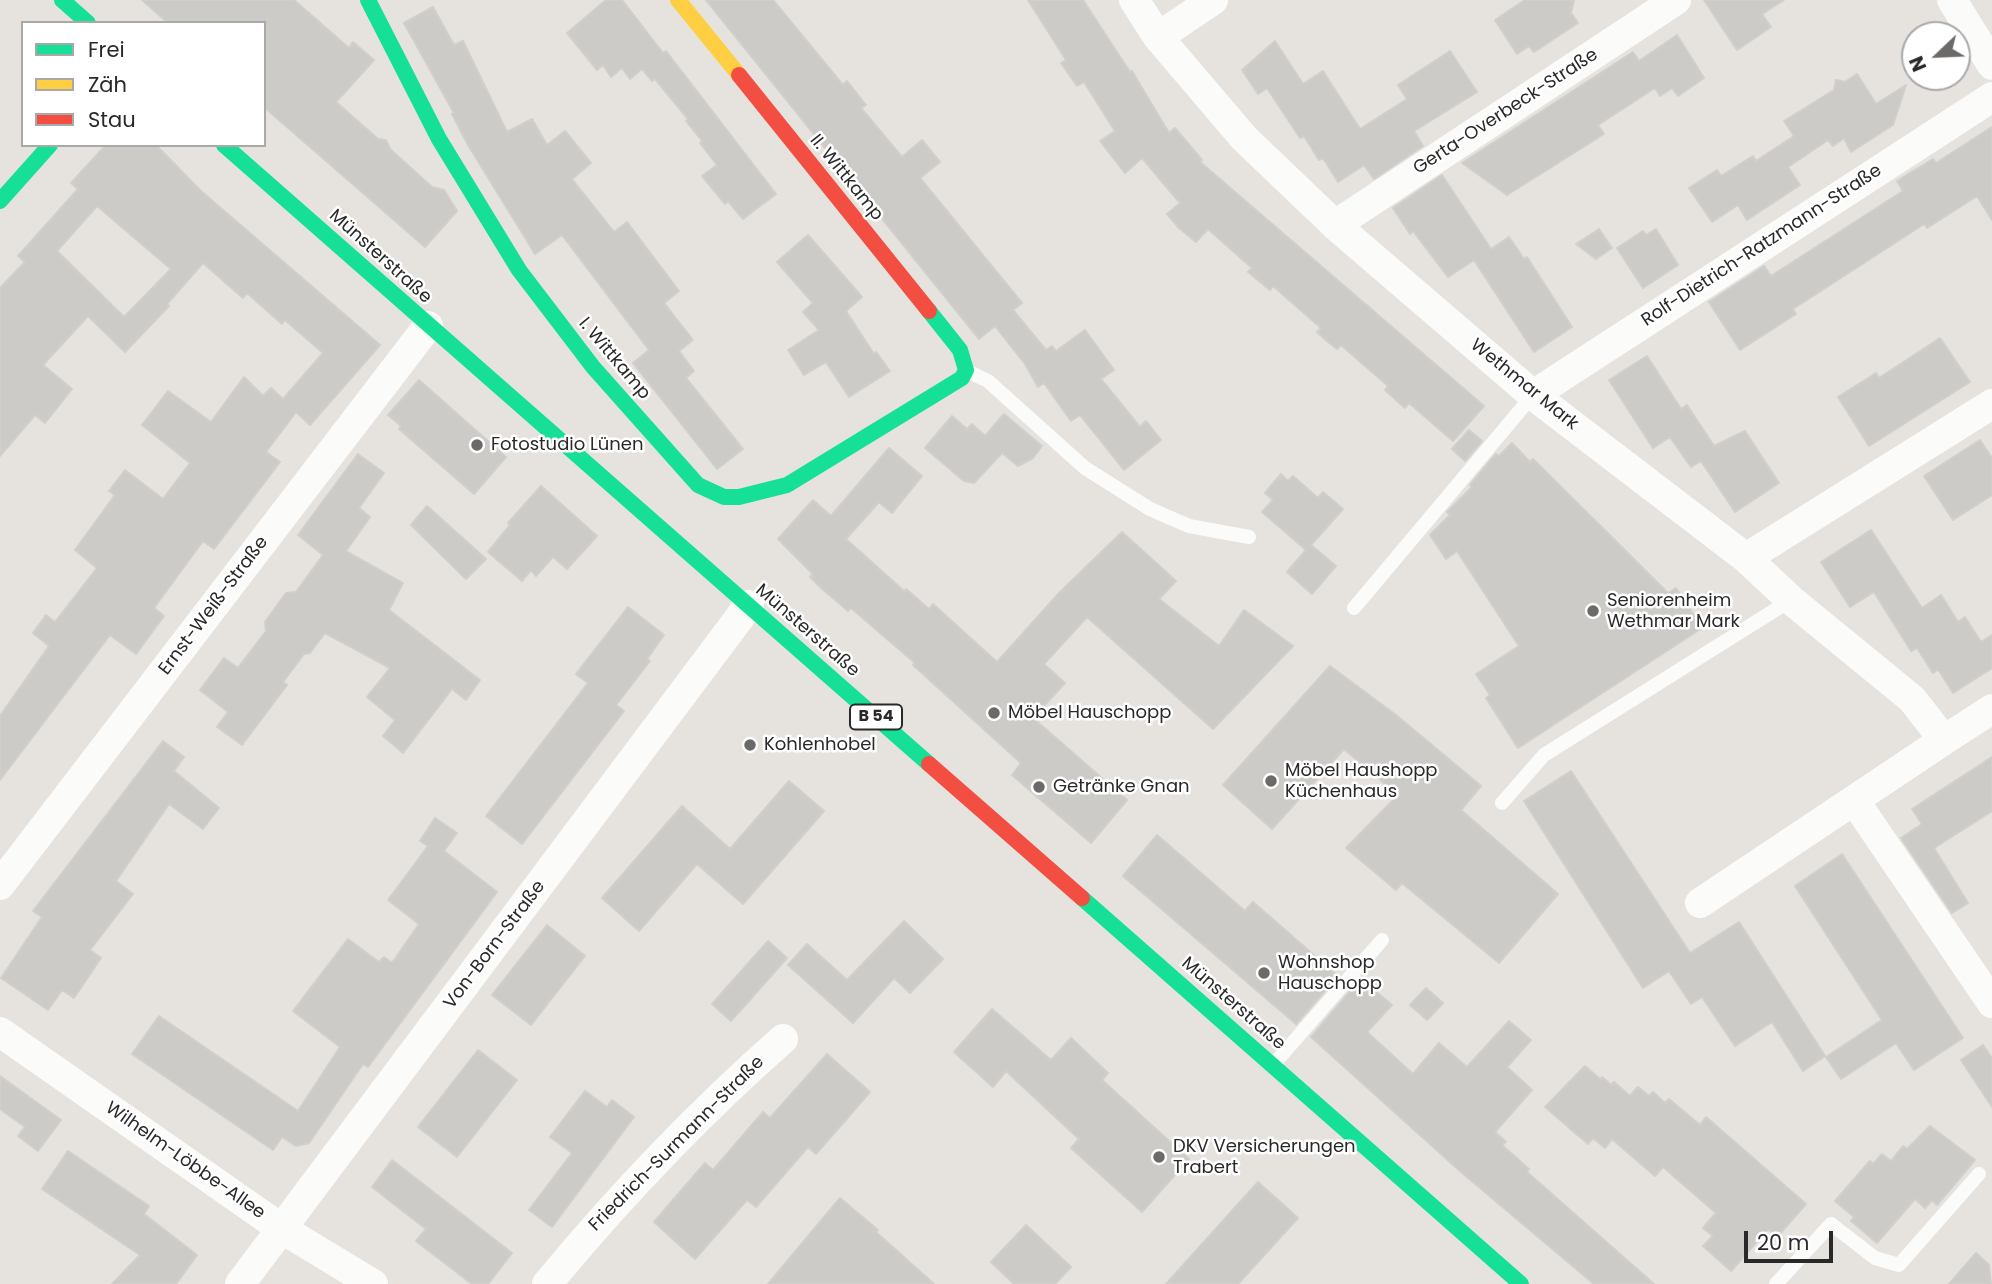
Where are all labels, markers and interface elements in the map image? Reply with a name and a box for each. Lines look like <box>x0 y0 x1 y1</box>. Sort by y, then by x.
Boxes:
legend <box>21 21 266 147</box>
north arrow <box>1901 21 1971 91</box>
text: Frei <box>88 35 125 64</box>
street label: Gerta-Overbeck-Straße <box>1410 44 1602 180</box>
text: N <box>1903 52 1933 75</box>
text: Zäh <box>88 70 127 99</box>
text: Stau <box>88 105 136 134</box>
street label: II. Wittkamp <box>805 131 887 225</box>
street label: Rolf-Dietrich-Ratzmann-Straße <box>1638 160 1886 332</box>
street label: Münsterstraße <box>324 205 436 309</box>
street label: I. Wittkamp <box>574 314 654 404</box>
street label: Wethmar Mark <box>1466 335 1582 435</box>
place label: Fotostudio Lünen <box>491 434 644 456</box>
marker: Fotostudio Lünen <box>469 437 485 453</box>
street label: Ernst-Weiß-Straße <box>155 532 273 680</box>
street label: Münsterstraße <box>751 580 863 682</box>
place label: Seniorenheim Wethmar Mark <box>1607 590 1740 632</box>
marker: Seniorenheim Wethmar Mark <box>1585 603 1601 619</box>
place label: Möbel Hauschopp <box>1008 702 1171 724</box>
road number: B 54 <box>850 704 902 730</box>
marker: Möbel Hauschopp <box>986 705 1002 721</box>
place label: Kohlenhobel <box>764 734 876 756</box>
marker: Kohlenhobel <box>742 737 758 753</box>
place label: Möbel Haushopp Küchenhaus <box>1285 760 1437 802</box>
marker: Möbel Haushopp Küchenhaus <box>1263 773 1279 789</box>
place label: Getränke Gnan <box>1053 776 1190 798</box>
marker: Getränke Gnan <box>1031 779 1047 795</box>
street label: Von-Born-Straße <box>440 877 550 1013</box>
place label: Wohnshop Hauschopp <box>1278 952 1382 995</box>
street label: Münsterstraße <box>1177 953 1289 1055</box>
marker: Wohnshop Hauschopp <box>1256 965 1272 981</box>
street label: Friedrich-Surmann-Straße <box>585 1052 769 1236</box>
street label: Wilhelm-Löbbe-Allee <box>101 1098 269 1224</box>
place label: DKV Versicherungen Trabert <box>1173 1136 1356 1178</box>
marker: DKV Versicherungen Trabert <box>1151 1149 1167 1165</box>
scale bar <box>1747 1218 1836 1262</box>
text: 20 m <box>1757 1228 1810 1257</box>

